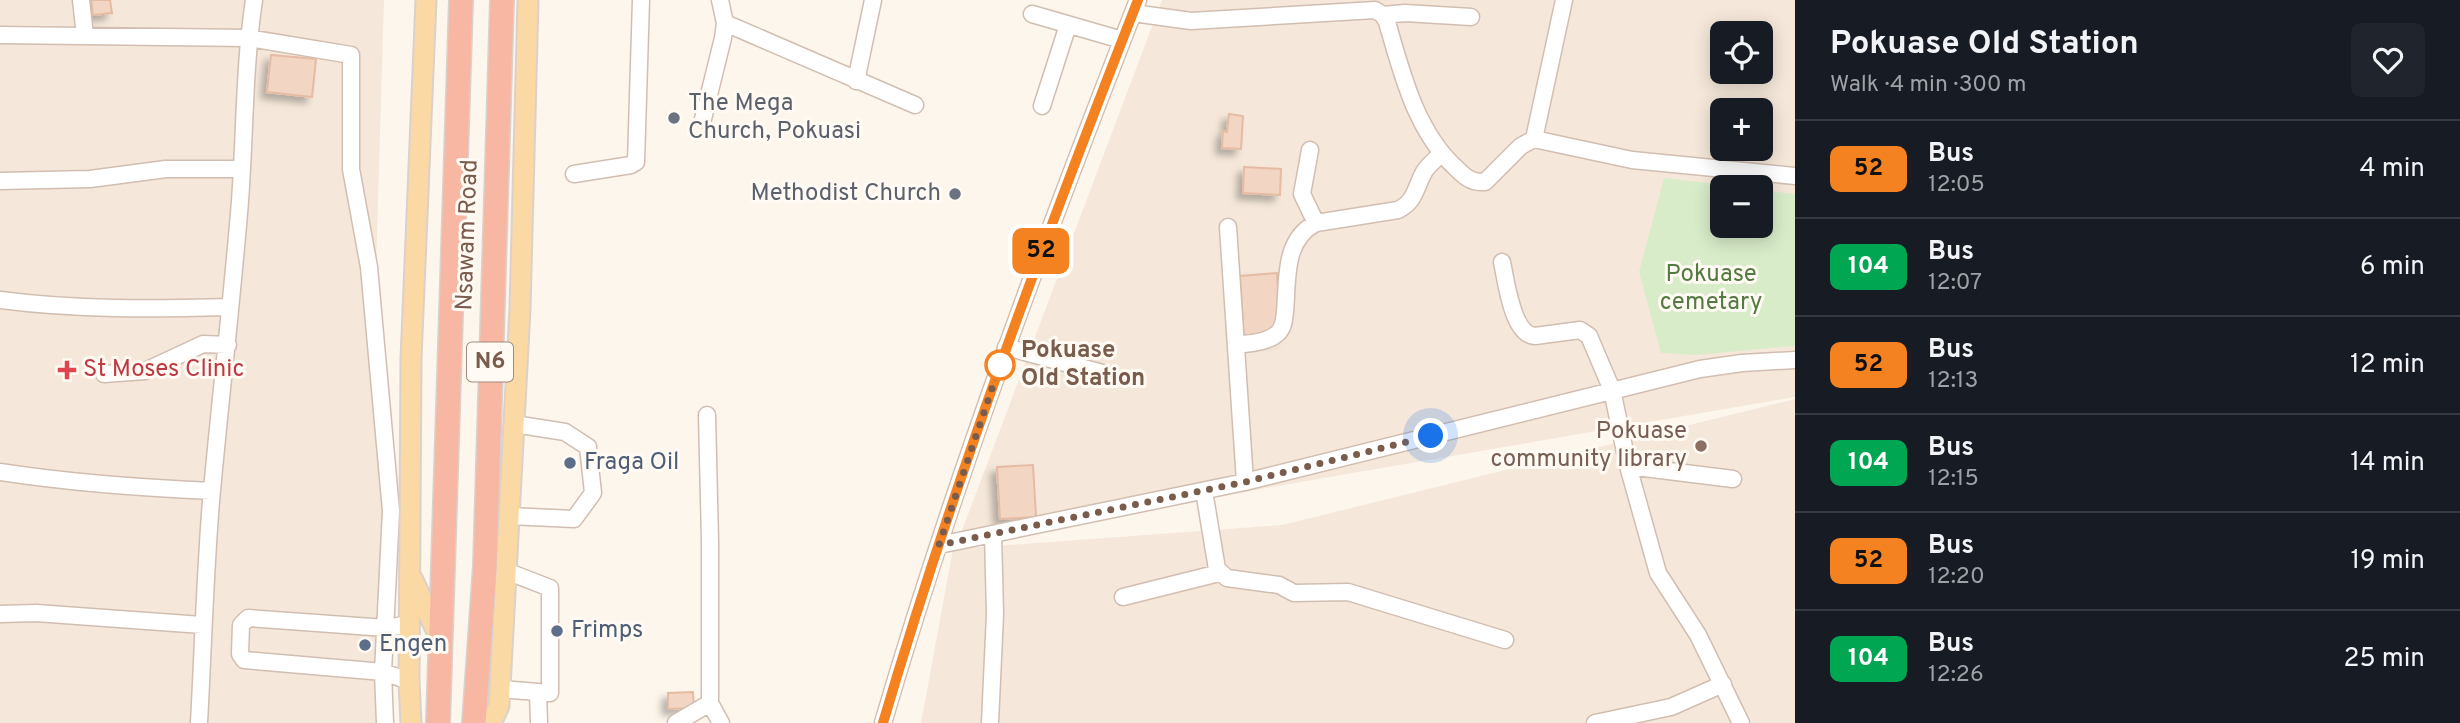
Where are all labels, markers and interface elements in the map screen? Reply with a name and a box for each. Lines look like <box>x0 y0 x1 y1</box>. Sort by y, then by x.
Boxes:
map controls <box>1710 21 1773 238</box>
button: locate <box>1710 21 1773 84</box>
button: heart <box>2351 23 2425 97</box>
text: Pokuase Old Station <box>1830 24 2139 66</box>
text: Walk · 4 min · 300 m <box>1830 71 2027 100</box>
place label: The Mega Church, Pokuasi <box>688 89 861 147</box>
button: + <box>1710 98 1773 161</box>
marker: The Mega Church, Pokuasi <box>666 110 682 126</box>
text: Bus <box>1928 138 1974 171</box>
text: 4 min <box>2359 153 2425 186</box>
text: 52 <box>1854 154 1883 184</box>
street label: Nsawam Road <box>450 159 486 311</box>
text: 12:05 <box>1928 171 1985 200</box>
button: − <box>1710 175 1773 238</box>
place label: Methodist Church <box>750 179 941 209</box>
marker: Methodist Church <box>947 186 963 202</box>
line badge: 52 <box>1010 228 1072 274</box>
text: 52 <box>1026 236 1056 266</box>
text: Bus <box>1928 236 1974 269</box>
text: 6 min <box>2360 251 2425 284</box>
text: 104 <box>1848 252 1889 282</box>
park label: Pokuase cemetary <box>1660 260 1762 318</box>
text: 12:07 <box>1928 269 1982 298</box>
text: Bus <box>1928 334 1974 367</box>
place label: Pokuase Old Station <box>1021 336 1145 394</box>
road number: N6 <box>467 342 513 382</box>
text: 12 min <box>2350 349 2425 382</box>
marker: Pokuase Old Station <box>985 350 1015 380</box>
text: 52 <box>1854 350 1883 380</box>
place label: St Moses Clinic <box>83 355 244 385</box>
marker: St Moses Clinic <box>57 360 77 380</box>
text: 12:13 <box>1928 367 1978 396</box>
place label: Pokuase community library <box>1491 417 1687 475</box>
your location <box>1413 418 1448 453</box>
text: Bus <box>1928 432 1974 465</box>
marker: Pokuase community library <box>1693 438 1709 454</box>
text: 14 min <box>2350 447 2425 480</box>
place label: Fraga Oil <box>584 448 679 478</box>
text: 104 <box>1848 448 1889 478</box>
marker: Fraga Oil <box>562 455 578 471</box>
text: 12:15 <box>1928 465 1979 494</box>
text: Bus <box>1928 530 1974 563</box>
text: 19 min <box>2350 545 2425 578</box>
text: 52 <box>1854 546 1883 576</box>
text: 12:20 <box>1928 563 1985 592</box>
place label: Frimps <box>571 616 643 646</box>
marker: Frimps <box>549 623 565 639</box>
text: Bus <box>1928 628 1974 661</box>
place label: Engen <box>379 630 447 660</box>
marker: Engen <box>357 637 373 653</box>
text: 25 min <box>2344 643 2425 676</box>
text: 104 <box>1848 644 1889 674</box>
text: 12:26 <box>1928 661 1984 690</box>

